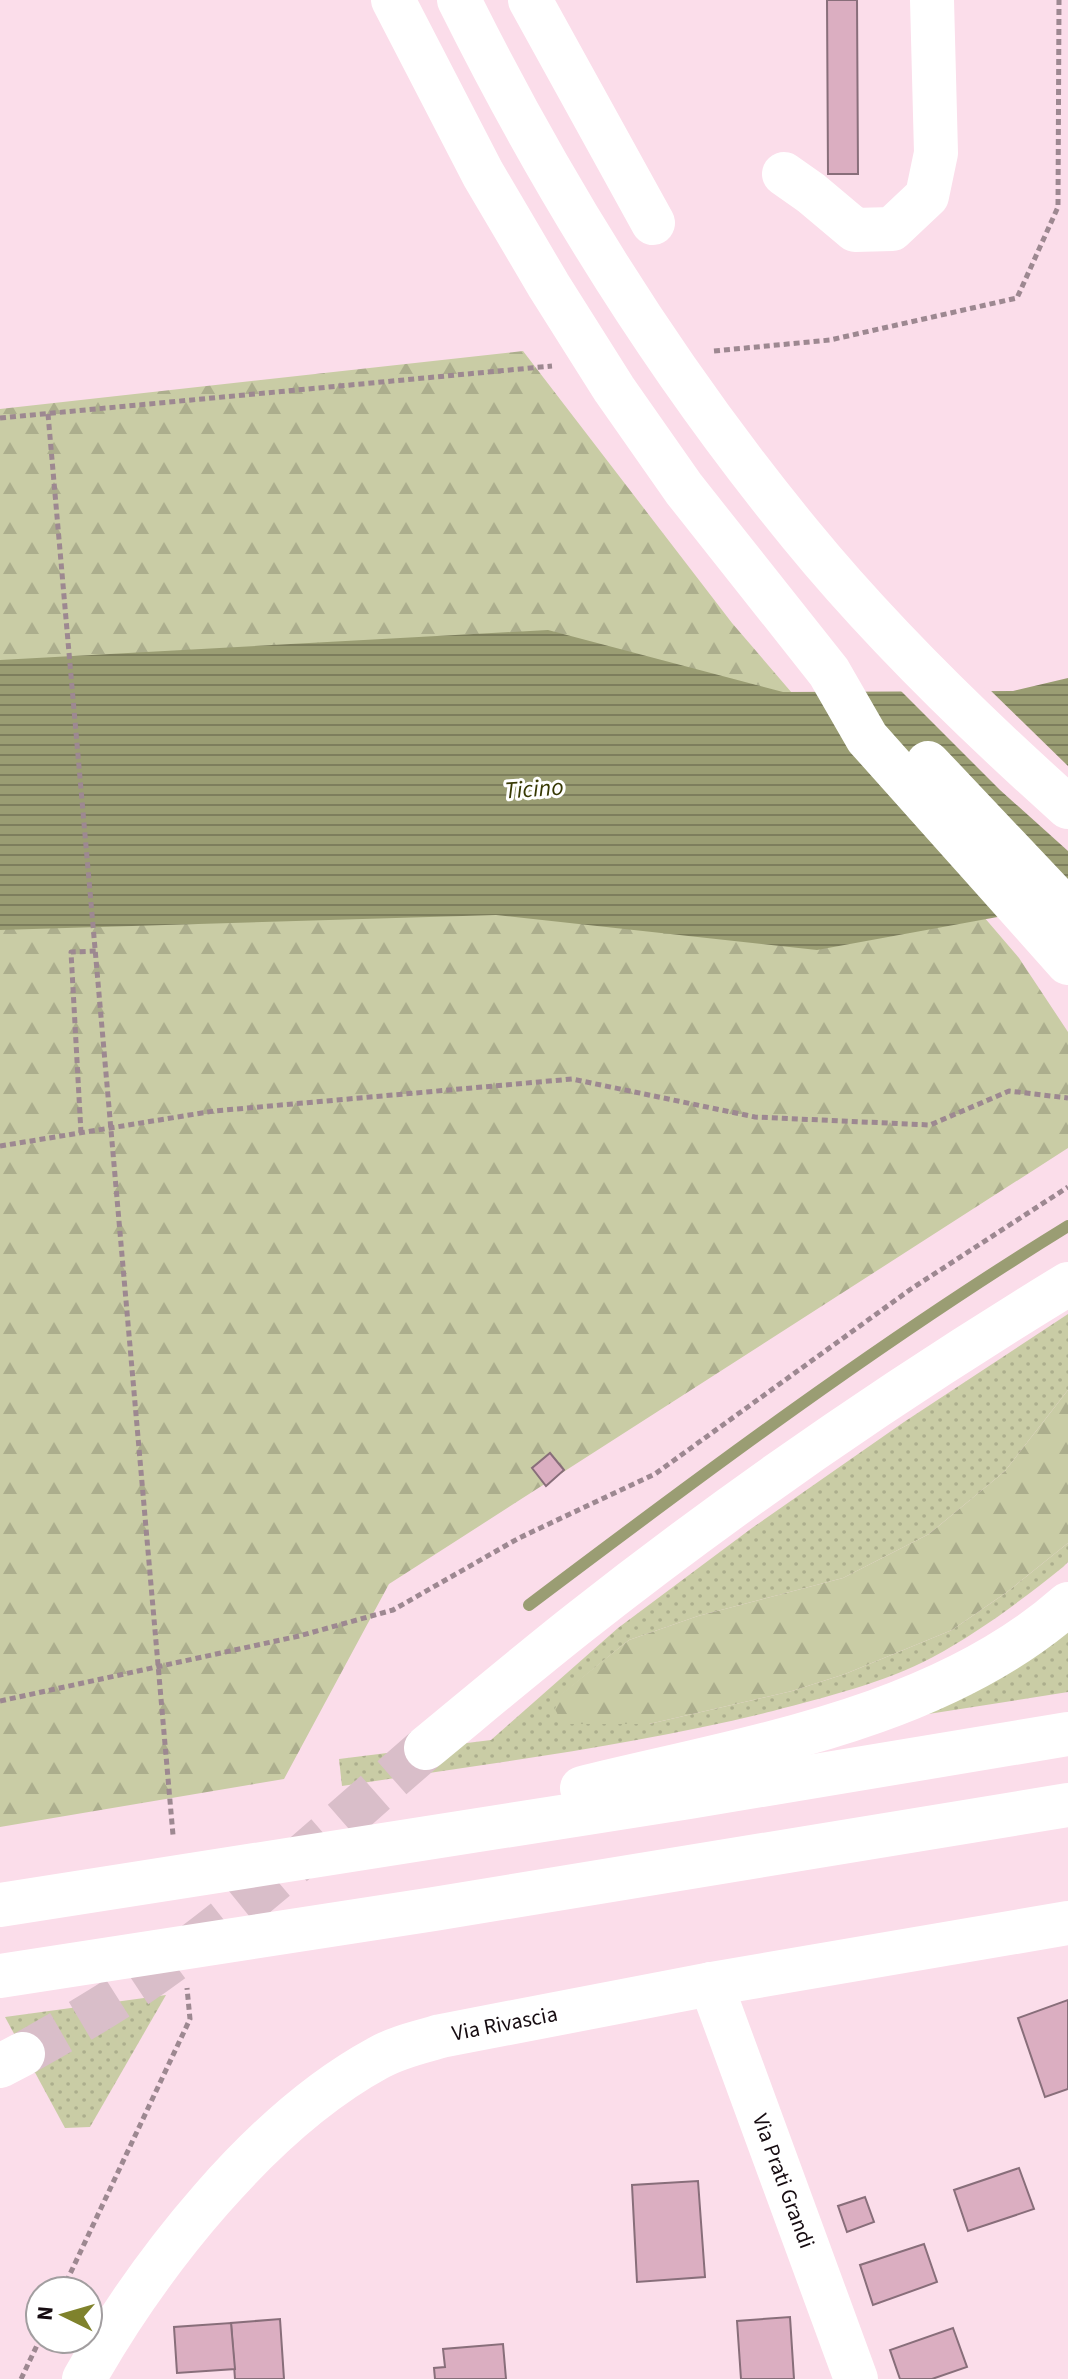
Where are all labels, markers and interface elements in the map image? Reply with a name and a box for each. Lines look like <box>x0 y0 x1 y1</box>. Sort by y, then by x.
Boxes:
water label: Ticino <box>503 769 565 809</box>
street label: Via Rivascia <box>449 1998 560 2050</box>
street label: Via Prati Grandi <box>744 2109 823 2253</box>
north arrow <box>24 2275 104 2355</box>
text: N <box>28 2305 62 2322</box>

